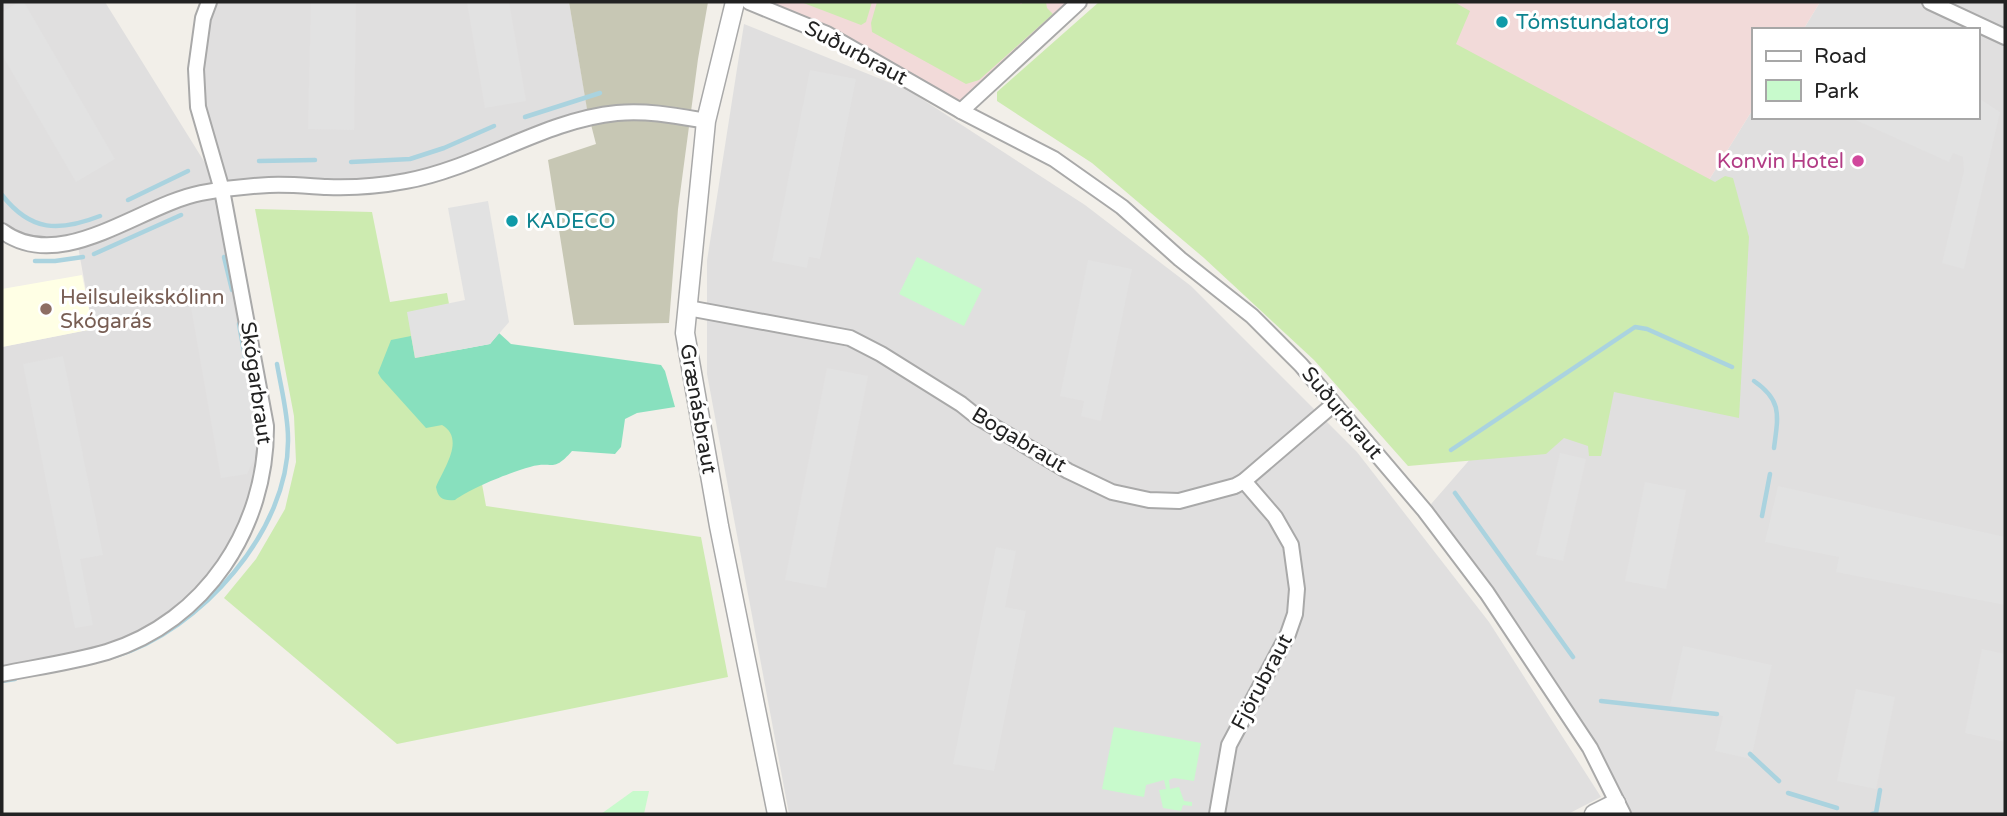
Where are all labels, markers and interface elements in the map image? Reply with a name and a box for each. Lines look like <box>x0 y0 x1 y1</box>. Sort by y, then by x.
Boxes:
place label: Tómstundatorg <box>1516 10 1670 35</box>
marker: Tómstundatorg <box>1494 14 1510 30</box>
street label: Suðurbraut <box>800 16 912 90</box>
legend <box>1752 28 1979 119</box>
text: Road <box>1814 44 1867 69</box>
text: Park <box>1814 79 1859 104</box>
place label: Konvin Hotel <box>1717 149 1844 174</box>
marker: Konvin Hotel <box>1850 153 1866 169</box>
place label: KADECO <box>526 209 616 234</box>
marker: KADECO <box>504 213 520 229</box>
place label: Heilsuleikskólinn Skógarás <box>60 285 225 334</box>
marker: Heilsuleikskólinn Skógarás <box>38 301 54 317</box>
street label: Skógarbraut <box>235 320 277 446</box>
street label: Grænásbraut <box>674 342 722 476</box>
street label: Suðurbraut <box>1296 362 1388 464</box>
street label: Bogabraut <box>967 402 1071 478</box>
street label: Fjörubraut <box>1226 630 1298 734</box>

